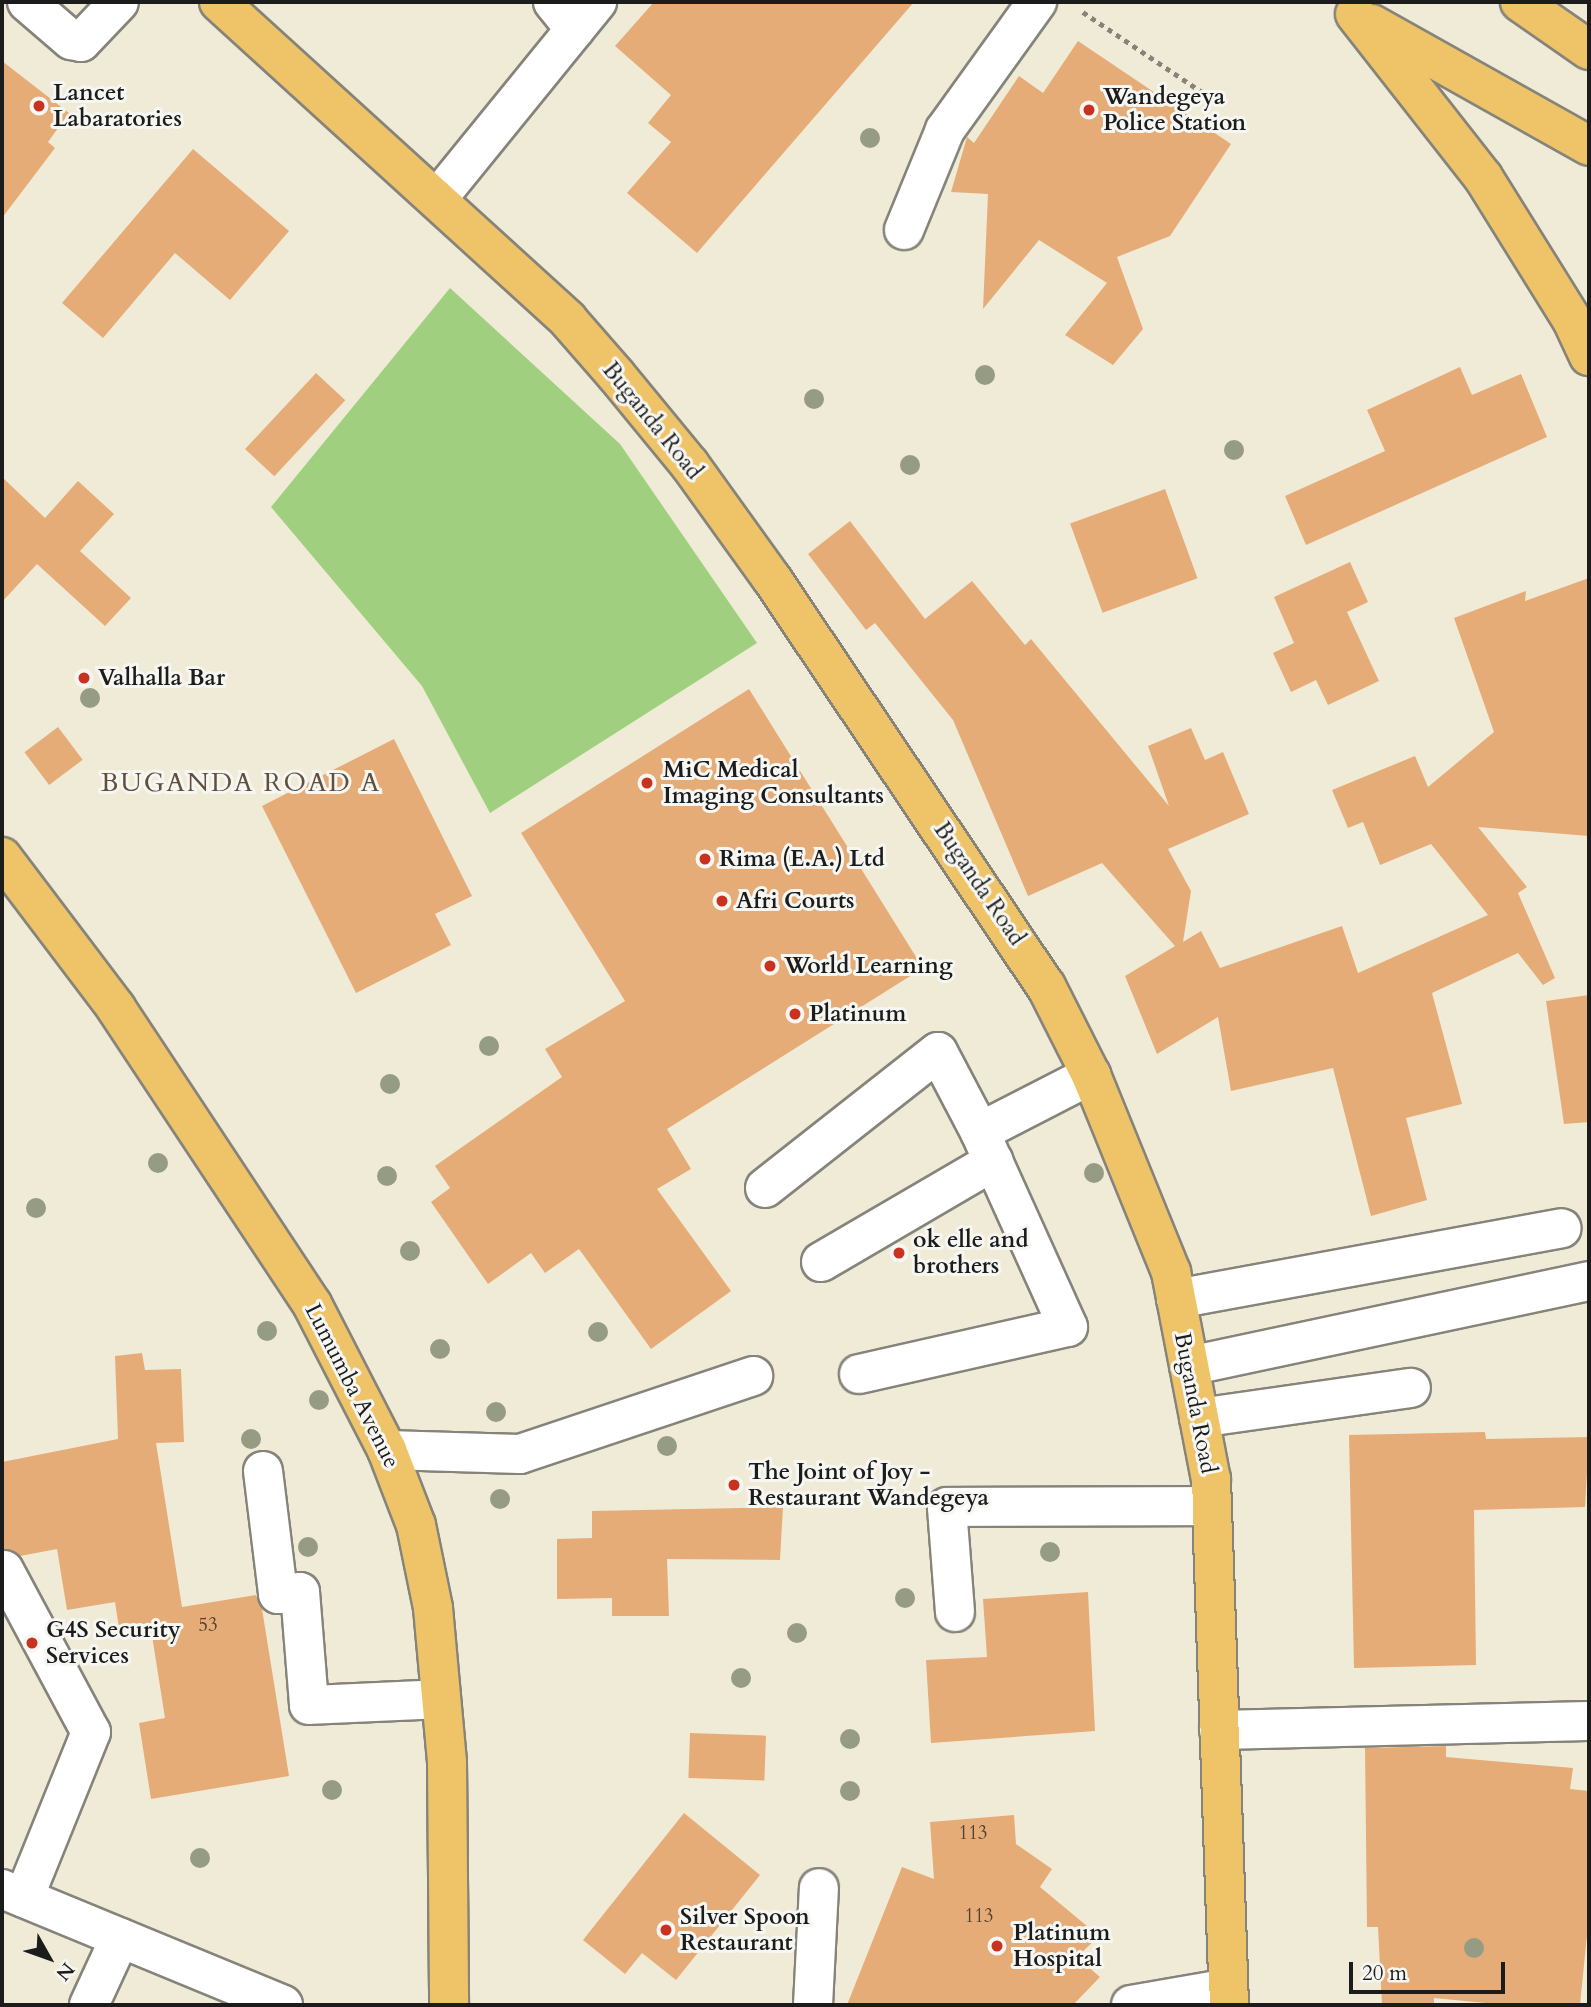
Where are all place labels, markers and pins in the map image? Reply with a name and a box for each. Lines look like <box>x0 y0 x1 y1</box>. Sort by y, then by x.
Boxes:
place label: Lancet Labaratories <box>53 79 182 133</box>
place label: Wandegeya Police Station <box>1103 83 1246 137</box>
marker: Lancet Labaratories <box>31 98 47 114</box>
marker: Wandegeya Police Station <box>1081 102 1097 118</box>
place label: Valhalla Bar <box>98 664 225 692</box>
marker: Valhalla Bar <box>76 670 92 686</box>
place label: MiC Medical Imaging Consultants <box>663 756 884 810</box>
marker: MiC Medical Imaging Consultants <box>637 773 657 793</box>
place label: Rima (E.A.) Ltd <box>719 845 885 873</box>
marker: Rima (E.A.) Ltd <box>697 851 713 867</box>
place label: Afri Courts <box>736 887 855 915</box>
marker: Afri Courts <box>714 893 730 909</box>
place label: World Learning <box>784 952 953 980</box>
marker: World Learning <box>762 958 778 974</box>
place label: Platinum <box>809 1000 906 1028</box>
marker: Platinum <box>787 1006 803 1022</box>
place label: ok elle and brothers <box>913 1226 1029 1280</box>
marker: ok elle and brothers <box>891 1245 907 1261</box>
place label: The Joint of Joy - Restaurant Wandegeya <box>748 1458 989 1512</box>
marker: The Joint of Joy - Restaurant Wandegeya <box>726 1477 742 1493</box>
place label: G4S Security Services <box>46 1616 181 1670</box>
marker: G4S Security Services <box>24 1635 40 1651</box>
place label: Silver Spoon Restaurant <box>680 1903 810 1957</box>
place label: Platinum Hospital <box>1013 1919 1110 1973</box>
marker: Silver Spoon Restaurant <box>658 1922 674 1938</box>
marker: Platinum Hospital <box>987 1936 1007 1956</box>

